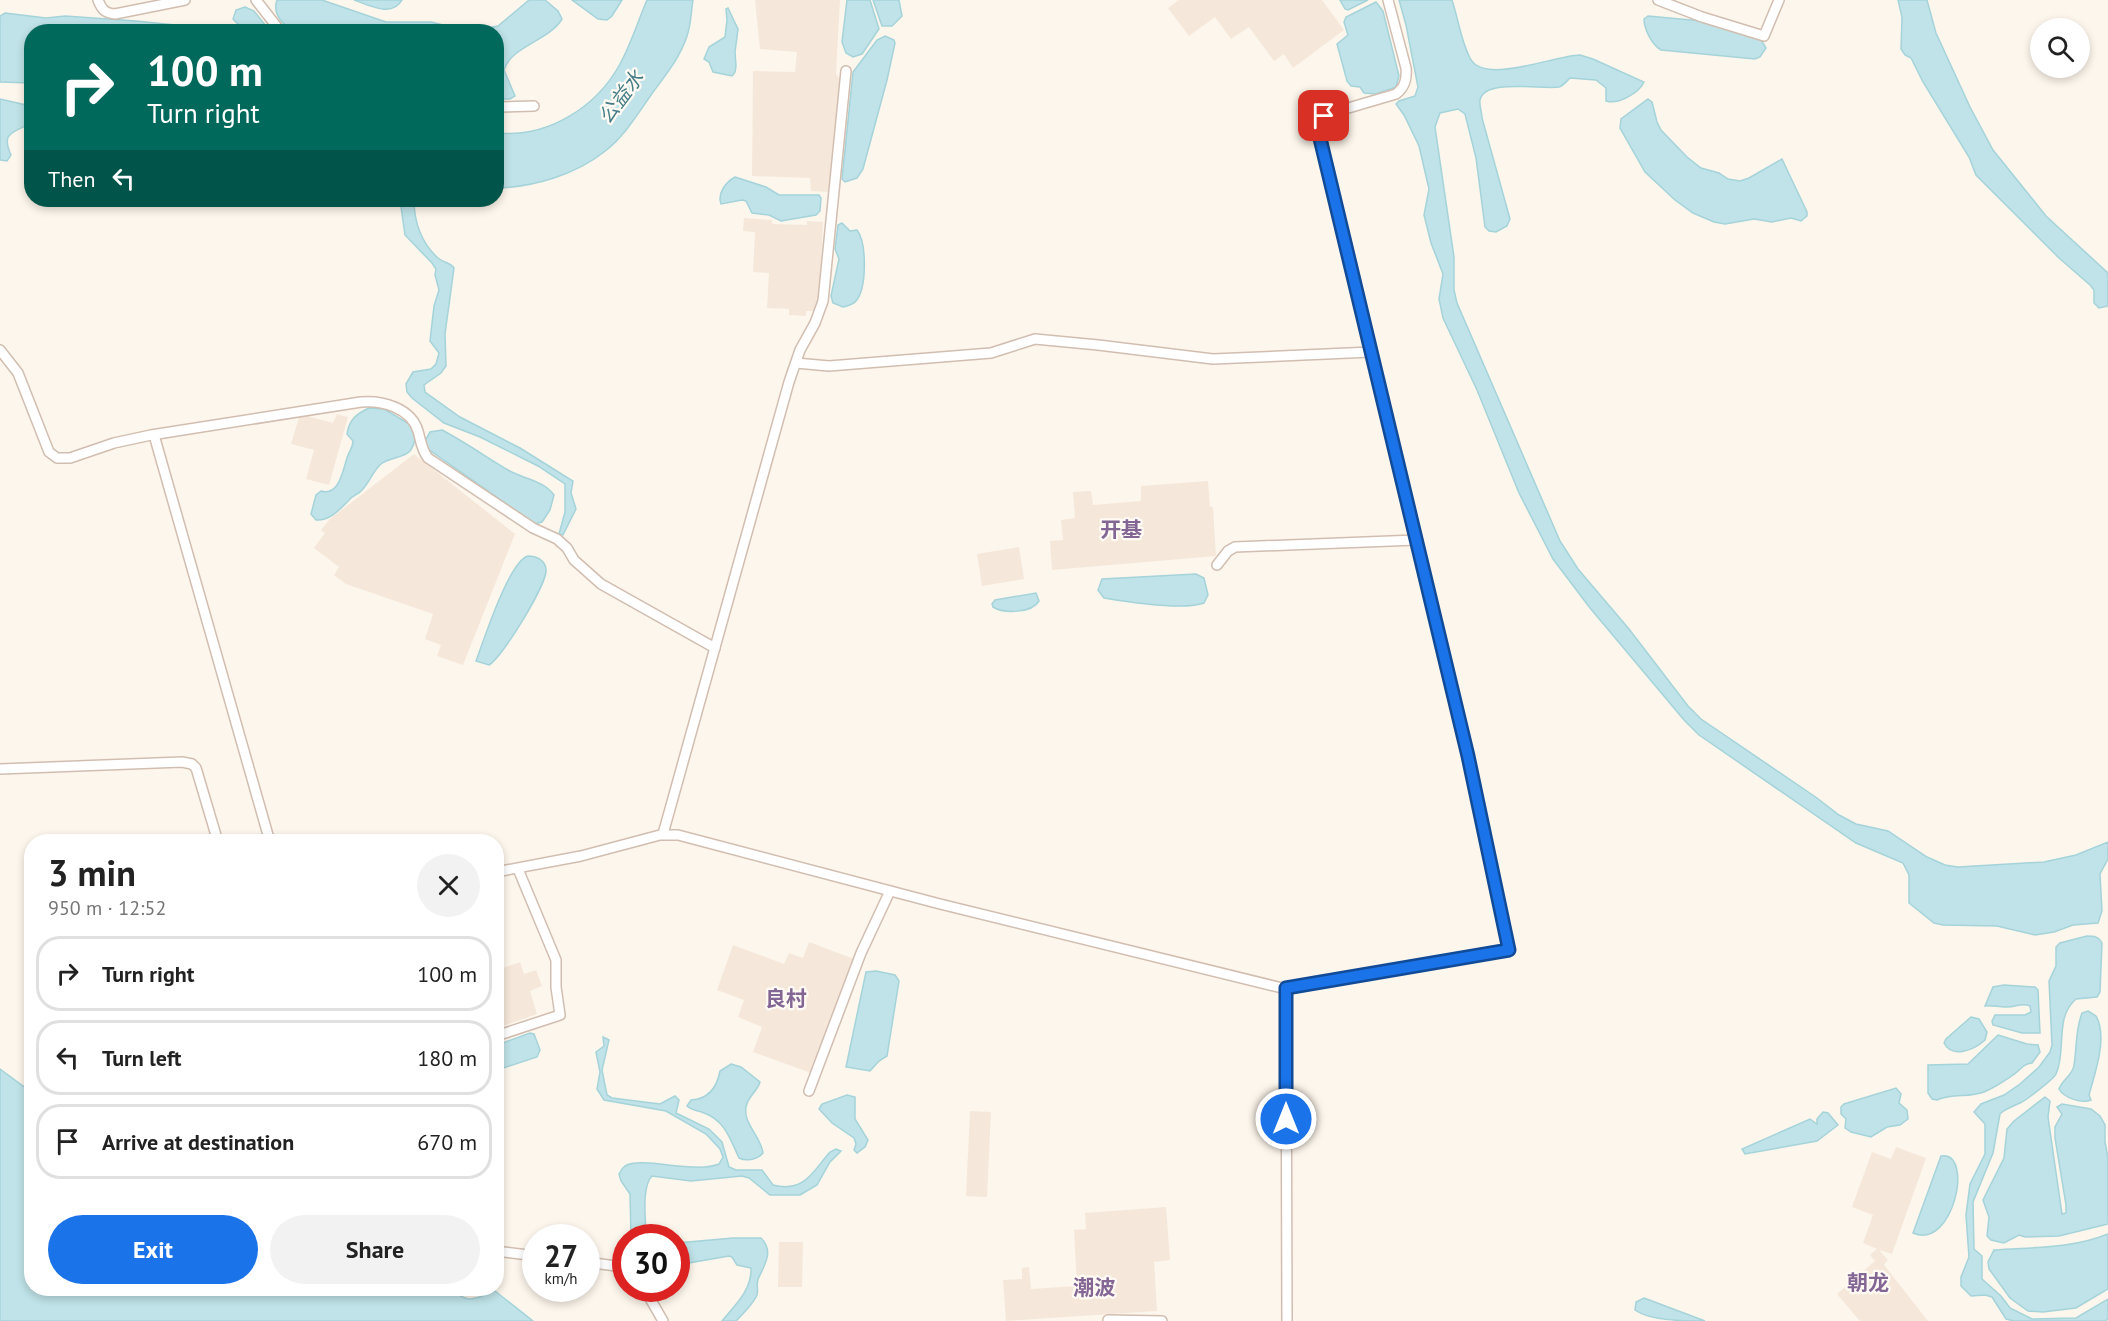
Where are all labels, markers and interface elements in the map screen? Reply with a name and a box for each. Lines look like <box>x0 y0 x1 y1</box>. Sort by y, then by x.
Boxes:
map controls <box>2030 18 2090 78</box>
button: search <box>2030 18 2090 78</box>
text: 100 m <box>147 43 263 98</box>
icon: right <box>48 48 126 126</box>
water label: 公益水 <box>593 64 650 129</box>
pin <box>1298 90 1349 141</box>
text: Turn right <box>147 96 260 130</box>
icon: arrive <box>1307 99 1340 132</box>
icon: left <box>107 162 140 195</box>
text: Then <box>48 165 95 193</box>
district label: 开基 <box>1100 516 1142 543</box>
text: 3 min <box>48 849 136 896</box>
button: close <box>417 854 480 917</box>
text: 950 m · 12:52 <box>48 895 166 921</box>
icon: right <box>51 957 84 990</box>
text: Turn right <box>102 960 194 988</box>
text: 100 m <box>417 960 477 988</box>
district label: 良村 <box>765 985 807 1012</box>
icon: left <box>51 1041 84 1074</box>
text: Turn left <box>102 1044 182 1072</box>
text: 180 m <box>417 1044 477 1072</box>
position arrow <box>1254 1087 1318 1151</box>
icon: arrive <box>51 1125 84 1158</box>
text: Arrive at destination <box>102 1128 294 1156</box>
text: 670 m <box>417 1128 477 1156</box>
button: Exit <box>48 1215 258 1284</box>
button: Share <box>270 1215 480 1284</box>
speed limit sign: 30 <box>612 1224 690 1302</box>
text: 27 <box>544 1236 578 1275</box>
text: km/h <box>545 1269 577 1288</box>
district label: 朝龙 <box>1847 1269 1889 1296</box>
district label: 潮波 <box>1073 1274 1115 1301</box>

